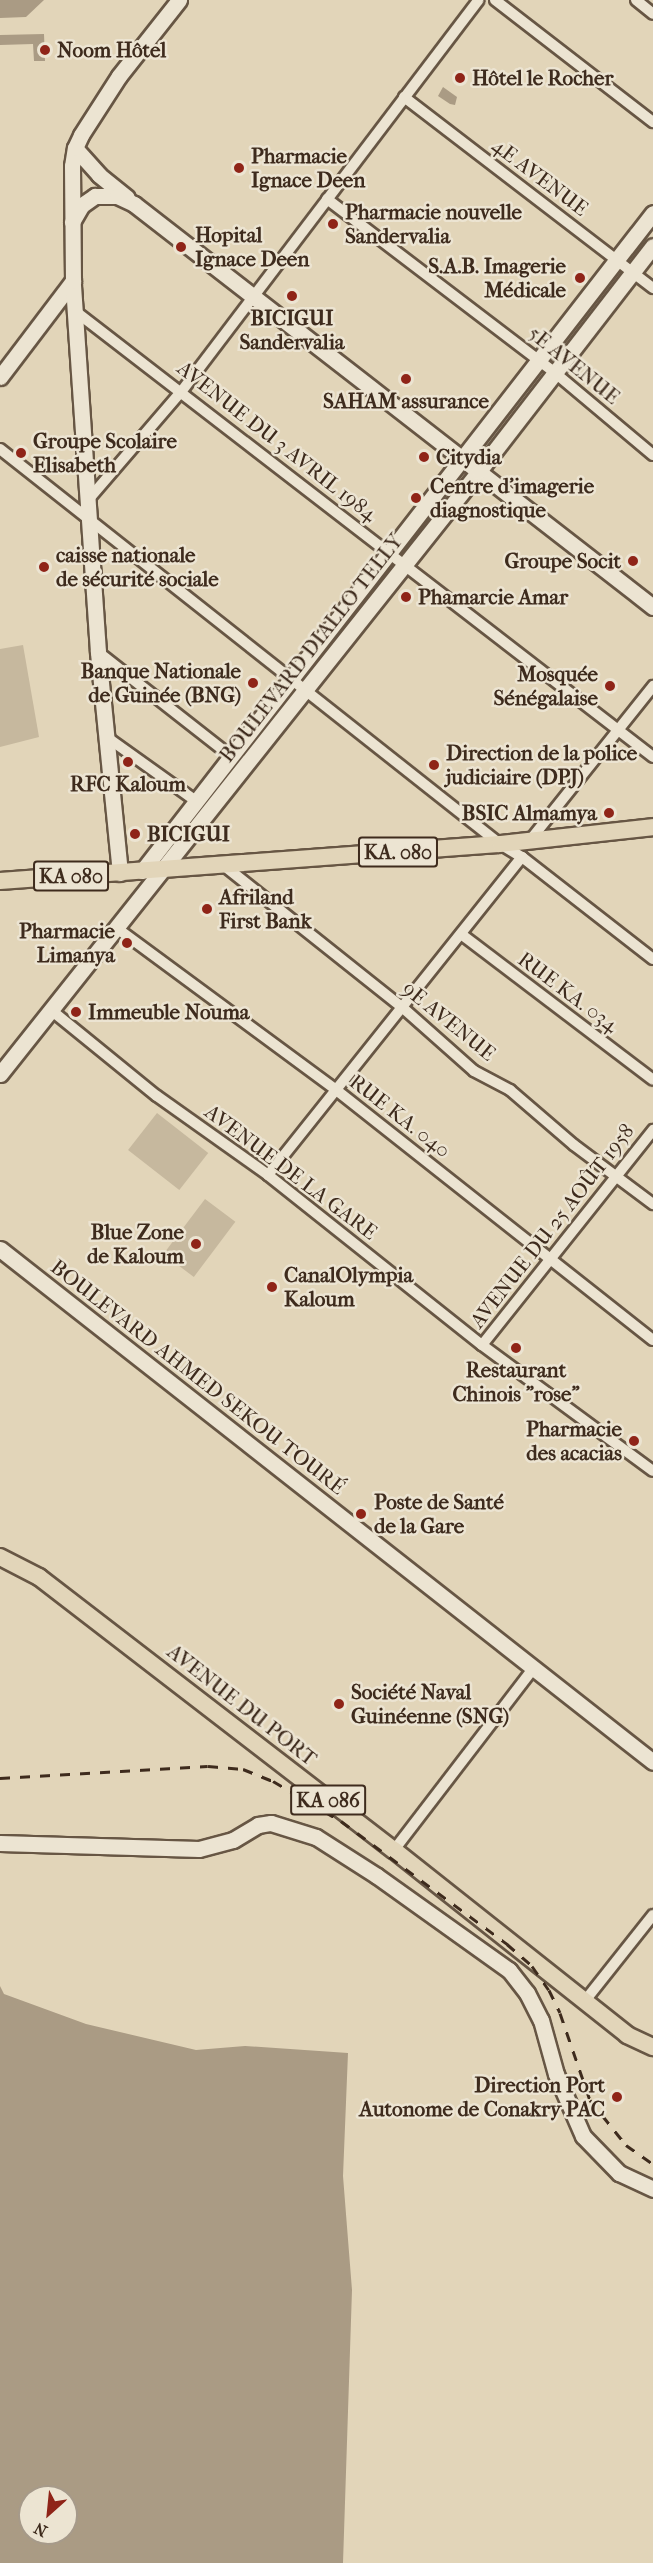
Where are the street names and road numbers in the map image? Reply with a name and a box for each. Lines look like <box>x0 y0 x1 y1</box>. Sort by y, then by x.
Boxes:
street label: 4E AVENUE <box>487 133 593 221</box>
street label: 5E AVENUE <box>523 321 625 409</box>
street label: AVENUE DU 3 AVRIL 1984 <box>172 355 382 527</box>
street label: BOULEVARD DIALLO TELLY <box>214 529 408 767</box>
road number: KA. 080 <box>358 835 438 869</box>
road number: KA 080 <box>32 859 110 893</box>
street label: RUE KA. 034 <box>513 946 623 1038</box>
street label: 9E AVENUE <box>397 976 501 1066</box>
street label: RUE KA. 040 <box>345 1069 455 1163</box>
street label: AVENUE DE LA GARE <box>200 1099 382 1245</box>
street label: AVENUE DU 25 AOÛT 1958 <box>465 1119 639 1333</box>
street label: BOULEVARD AHMED SEKOU TOURÉ <box>46 1254 350 1500</box>
street label: AVENUE DU PORT <box>162 1639 322 1771</box>
road number: KA 086 <box>289 1783 367 1817</box>

